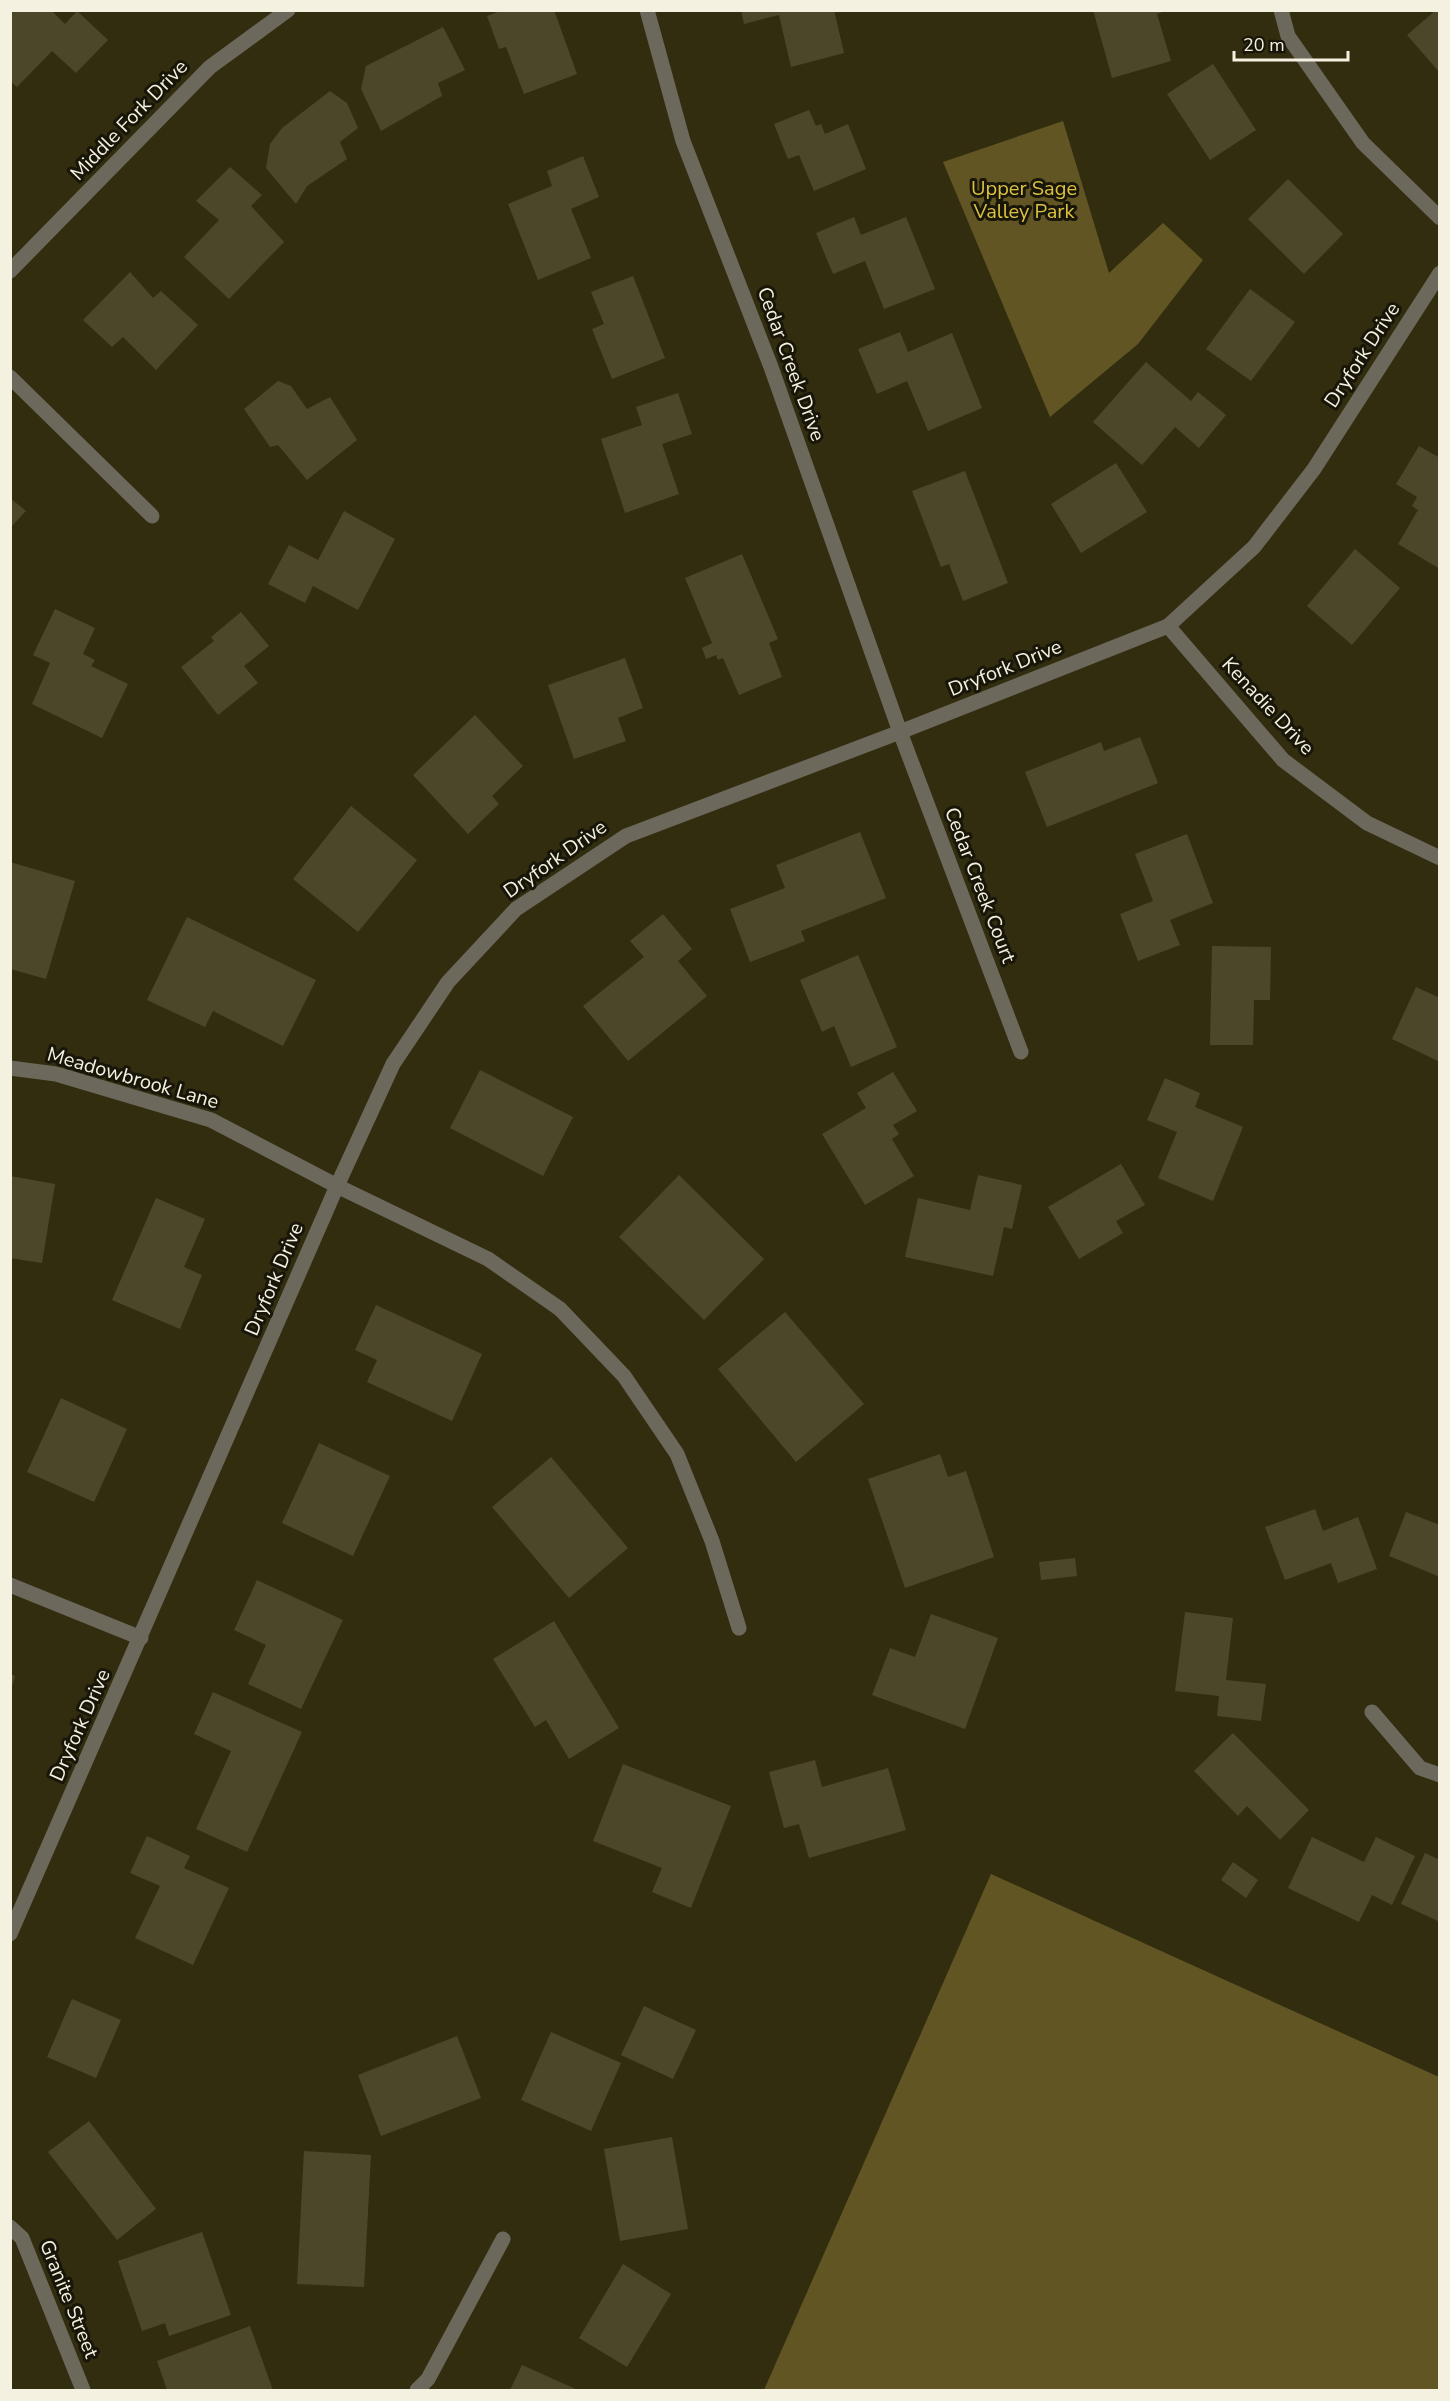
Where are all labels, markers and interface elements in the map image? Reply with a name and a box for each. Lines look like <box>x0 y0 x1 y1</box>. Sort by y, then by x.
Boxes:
scale bar <box>1234 24 1348 62</box>
text: 20 m <box>1243 33 1285 57</box>
street label: Middle Fork Drive <box>64 54 194 186</box>
park label: Upper Sage Valley Park <box>971 175 1077 225</box>
street label: Cedar Creek Drive <box>751 283 831 445</box>
street label: Dryfork Drive <box>1318 297 1406 413</box>
street label: Dryfork Drive <box>944 633 1066 703</box>
street label: Kenadie Drive <box>1216 651 1320 761</box>
street label: Cedar Creek Court <box>938 803 1022 968</box>
street label: Dryfork Drive <box>498 813 612 905</box>
street label: Meadowbrook Lane <box>44 1041 222 1115</box>
street label: Dryfork Drive <box>238 1218 310 1340</box>
street label: Dryfork Drive <box>43 1665 117 1785</box>
street label: Granite Street <box>33 2236 105 2363</box>

